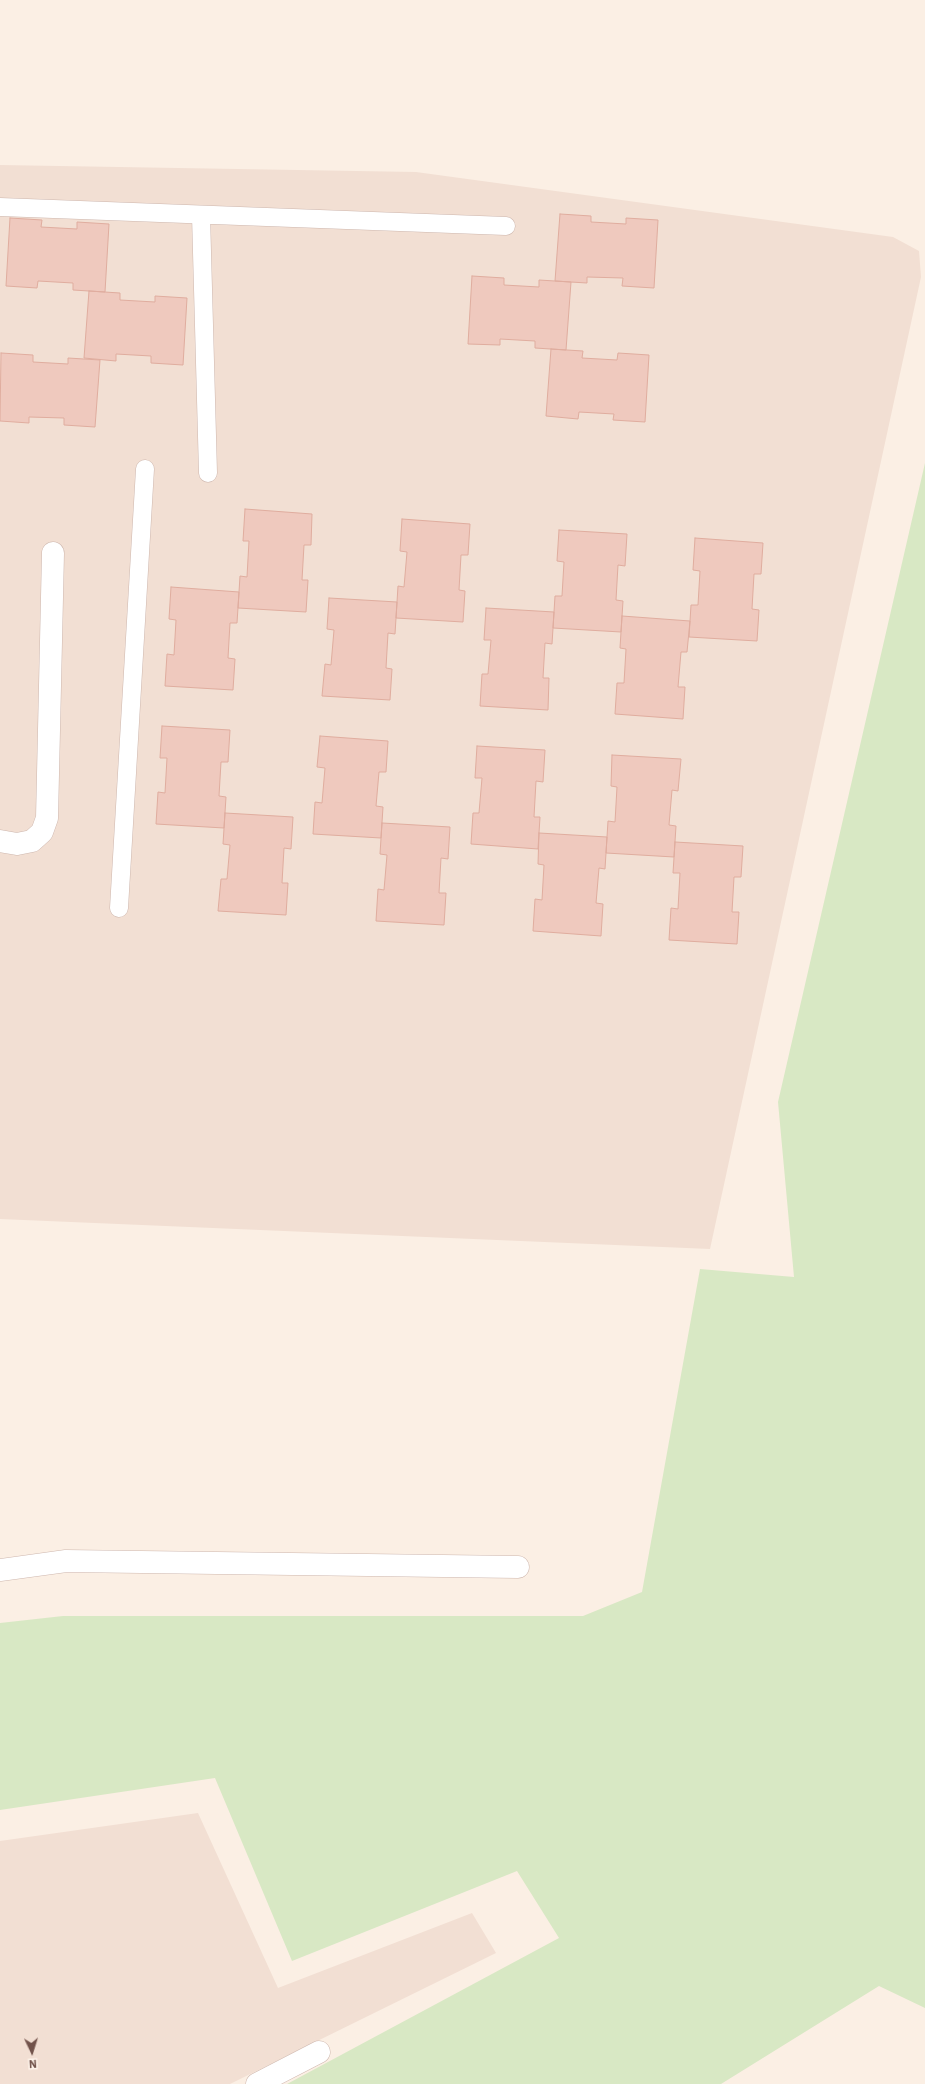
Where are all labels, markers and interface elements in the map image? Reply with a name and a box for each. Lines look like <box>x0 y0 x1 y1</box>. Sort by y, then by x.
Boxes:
north arrow <box>12 2032 52 2072</box>
text: N <box>28 2057 37 2071</box>

